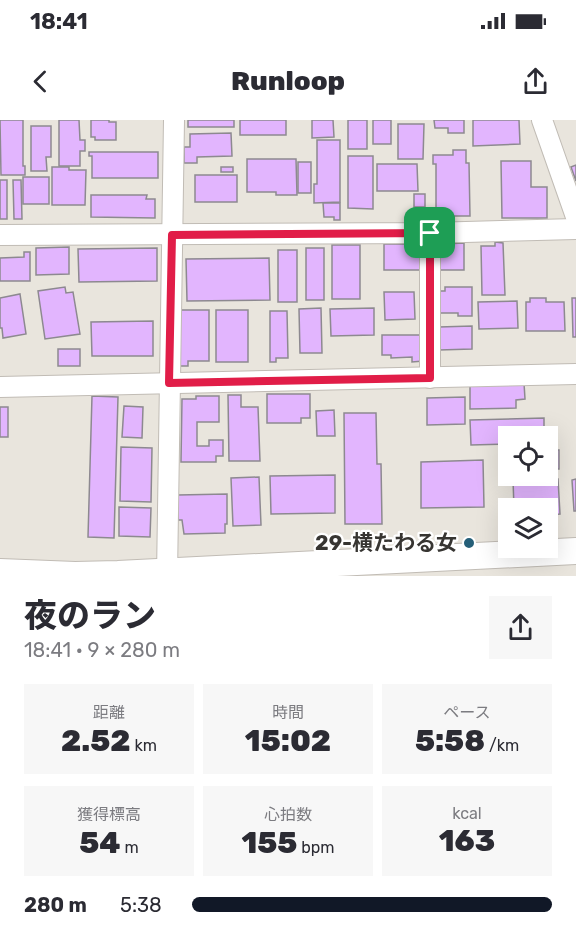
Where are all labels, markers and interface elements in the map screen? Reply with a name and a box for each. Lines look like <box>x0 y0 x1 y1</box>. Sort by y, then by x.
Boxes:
text: 18:41 <box>30 8 88 35</box>
icon: back <box>24 65 57 98</box>
text: Runloop <box>231 65 345 97</box>
icon: share <box>519 65 552 98</box>
pin <box>404 207 455 258</box>
icon: arrive <box>413 216 446 249</box>
map controls <box>498 426 558 558</box>
button: locate <box>498 426 558 486</box>
button: layers <box>498 498 558 558</box>
place label: 29-横たわる女 <box>315 530 457 555</box>
marker: 29-横たわる女 <box>462 536 476 550</box>
text: 夜のラン <box>24 596 156 635</box>
button: share <box>489 596 552 659</box>
text: 18:41 · 9 × 280 m <box>24 638 180 662</box>
text: 距離 <box>93 703 125 722</box>
text: 時間 <box>272 703 304 722</box>
text: ペース <box>443 703 491 722</box>
text: 2.52 <box>61 723 131 759</box>
text: 15:02 <box>245 723 331 759</box>
text: 5:58 <box>415 723 485 759</box>
text: km <box>131 736 157 755</box>
text: /km <box>485 736 519 755</box>
text: kcal <box>452 804 482 823</box>
text: 獲得標高 <box>77 805 141 824</box>
text: 心拍数 <box>264 805 312 824</box>
text: 163 <box>439 823 495 859</box>
text: 54 <box>79 825 121 861</box>
text: 155 <box>241 825 297 861</box>
text: m <box>121 838 139 857</box>
text: bpm <box>297 838 335 857</box>
text: 280 m <box>24 893 87 917</box>
text: 5:38 <box>120 893 162 917</box>

